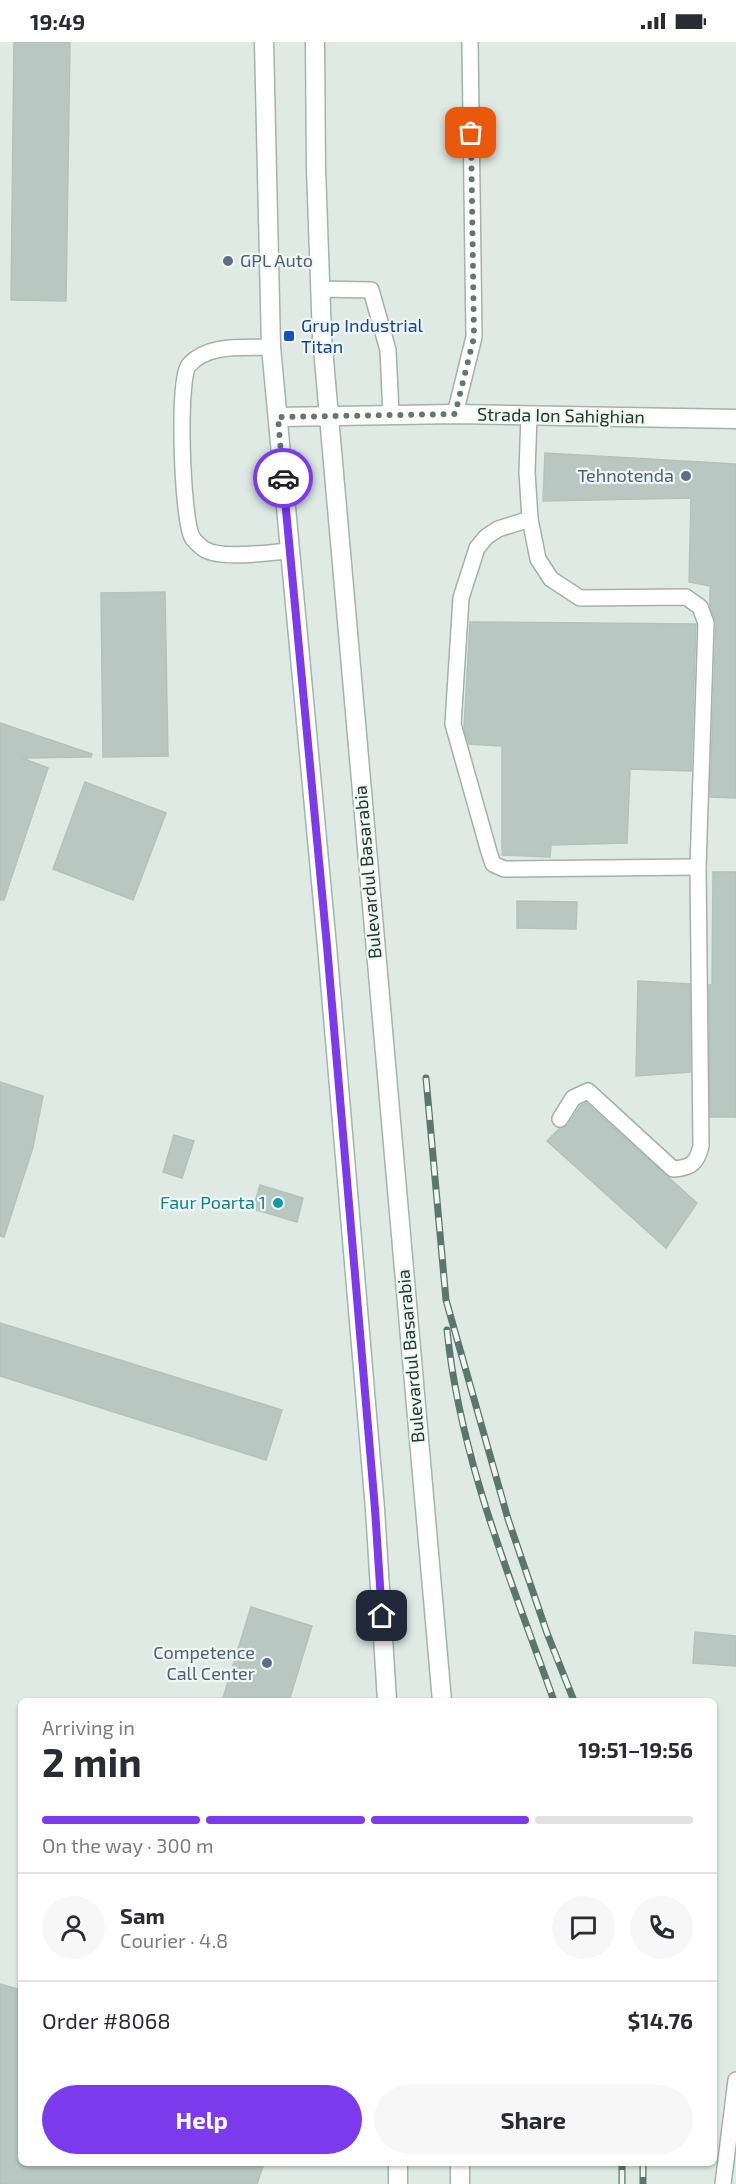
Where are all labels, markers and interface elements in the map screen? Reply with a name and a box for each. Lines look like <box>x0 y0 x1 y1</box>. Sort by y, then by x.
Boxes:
text: 19:49 <box>30 8 85 34</box>
pin <box>445 107 496 158</box>
icon: bag <box>454 116 487 149</box>
place label: GPL Auto <box>240 249 313 271</box>
marker: GPL Auto <box>221 254 235 268</box>
place label: Grup Industrial Titan <box>301 314 424 357</box>
marker: Grup Industrial Titan <box>282 329 296 343</box>
street label: Strada Ion Sahighian <box>477 403 645 427</box>
courier <box>253 448 313 508</box>
icon: car <box>267 462 300 495</box>
place label: Tehnotenda <box>578 464 674 486</box>
marker: Tehnotenda <box>679 469 693 483</box>
street label: Bulevardul Basarabia <box>348 784 386 960</box>
place label: Faur Poarta 1 <box>160 1191 266 1213</box>
marker: Faur Poarta 1 <box>271 1196 285 1210</box>
street label: Bulevardul Basarabia <box>391 1268 429 1444</box>
pin <box>356 1590 407 1641</box>
icon: home <box>365 1599 398 1632</box>
place label: Competence Call Center <box>153 1641 255 1684</box>
marker: Competence Call Center <box>260 1656 274 1670</box>
text: Arriving in <box>42 1715 135 1739</box>
text: 19:51–19:56 <box>578 1736 693 1762</box>
text: 2 min <box>42 1738 142 1785</box>
text: On the way · 300 m <box>42 1833 214 1857</box>
button: person <box>42 1896 105 1959</box>
button: chat <box>552 1896 615 1959</box>
button: phone <box>630 1896 693 1959</box>
text: Sam <box>120 1902 165 1928</box>
text: Courier · 4.8 <box>120 1928 228 1952</box>
text: Order #8068 <box>42 2007 171 2033</box>
text: $14.76 <box>627 2007 693 2033</box>
button: Help <box>42 2085 362 2154</box>
button: Share <box>374 2085 693 2154</box>

